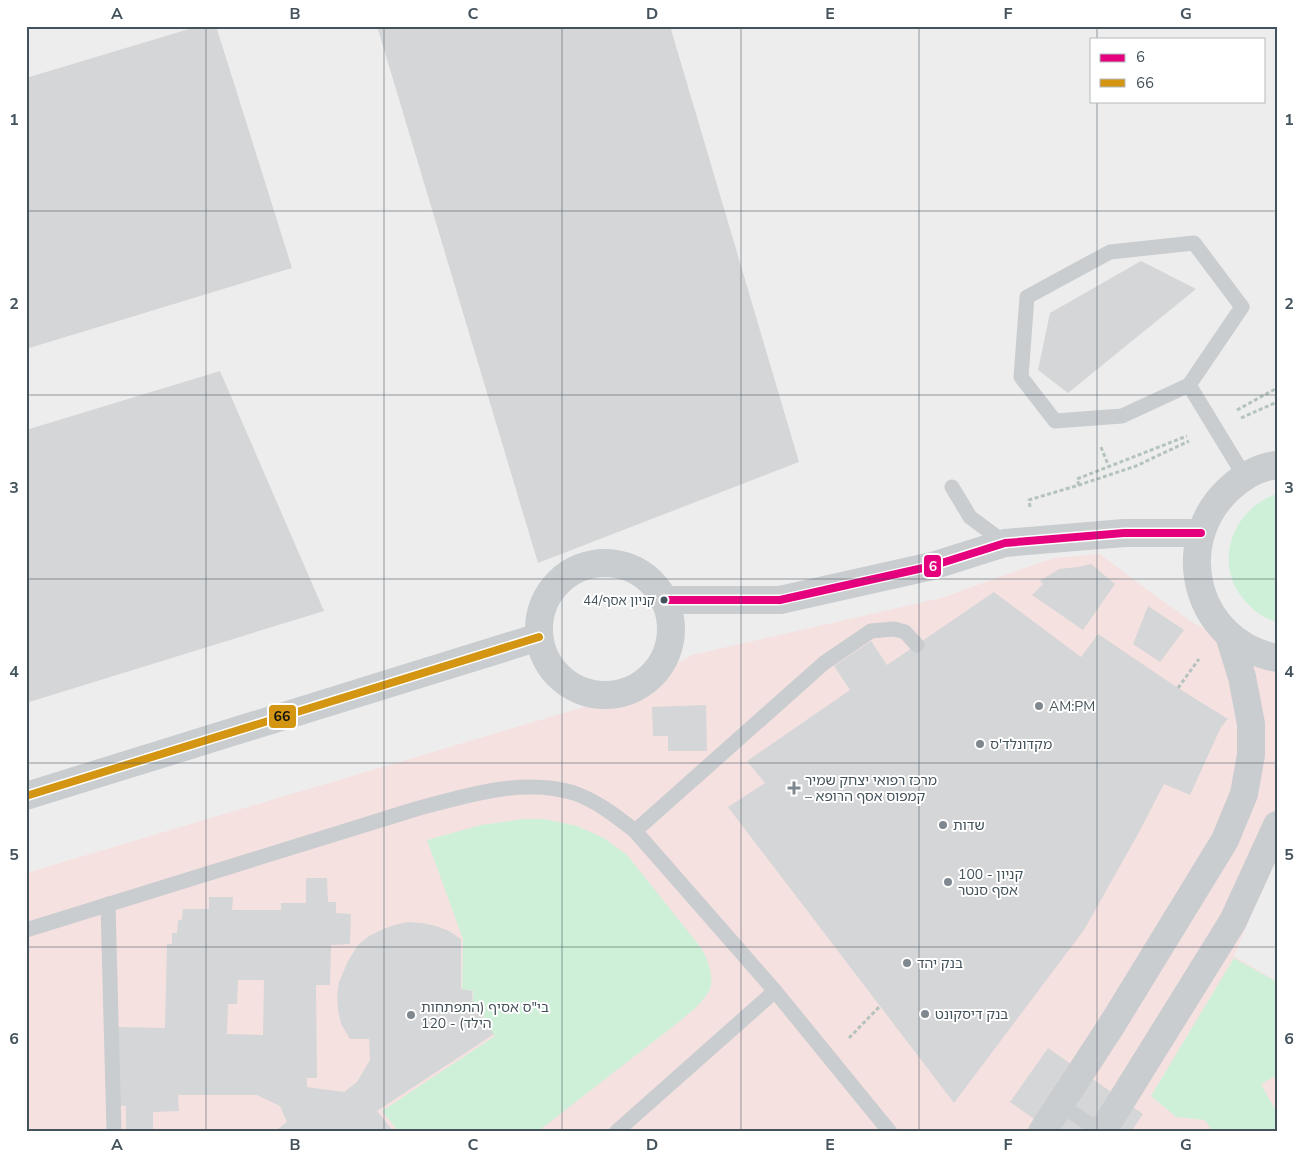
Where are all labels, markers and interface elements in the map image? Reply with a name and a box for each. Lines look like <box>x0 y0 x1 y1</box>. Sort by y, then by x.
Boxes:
text: A <box>111 3 123 25</box>
text: B <box>289 3 301 25</box>
text: C <box>468 3 479 25</box>
text: D <box>646 3 658 25</box>
text: E <box>825 3 835 25</box>
text: F <box>1004 3 1013 25</box>
text: G <box>1180 3 1192 25</box>
legend <box>1090 38 1266 102</box>
text: 6 <box>1136 47 1145 67</box>
text: 66 <box>1136 73 1154 93</box>
text: 1 <box>9 109 19 131</box>
text: 1 <box>1284 109 1294 131</box>
text: 2 <box>9 293 19 315</box>
text: 2 <box>1284 293 1294 315</box>
text: 3 <box>9 477 19 499</box>
text: 3 <box>1284 477 1294 499</box>
line badge: 6 <box>923 554 942 578</box>
text: 6 <box>929 557 937 576</box>
place label: קניון אסף/44 <box>583 592 655 610</box>
marker: קניון אסף/44 <box>659 595 669 605</box>
text: 4 <box>9 661 19 683</box>
text: 4 <box>1284 661 1294 683</box>
place label: AM:PM <box>1049 697 1095 716</box>
marker: AM:PM <box>1033 700 1045 712</box>
line badge: 66 <box>268 704 297 729</box>
text: 66 <box>274 707 290 726</box>
place label: מקדונלד'ס <box>990 735 1052 754</box>
marker: מקדונלד'ס <box>974 738 986 750</box>
place label: מרכז רפואי יצחק שמיר – קמפוס אסף הרופא <box>805 771 937 806</box>
marker: מרכז רפואי יצחק שמיר – קמפוס אסף הרופא <box>787 781 801 795</box>
place label: שדות <box>953 816 985 835</box>
marker: שדות <box>937 819 949 831</box>
text: 5 <box>9 844 19 866</box>
text: 5 <box>1284 844 1294 866</box>
place label: 100 - קניון אסף סנטר <box>958 865 1023 900</box>
marker: 100 - קניון אסף סנטר <box>942 876 954 888</box>
place label: בנק יהד <box>917 954 963 973</box>
marker: בנק יהד <box>901 957 913 969</box>
place label: בי"ס אסיף (התפתחות הילד) - 120 <box>421 998 549 1033</box>
place label: בנק דיסקונט <box>935 1005 1008 1024</box>
marker: בנק דיסקונט <box>919 1008 931 1020</box>
marker: בי"ס אסיף (התפתחות הילד) - 120 <box>405 1009 417 1021</box>
text: 6 <box>9 1028 19 1050</box>
text: 6 <box>1284 1028 1294 1050</box>
text: A <box>111 1134 123 1156</box>
text: B <box>289 1134 301 1156</box>
text: C <box>468 1134 479 1156</box>
text: D <box>646 1134 658 1156</box>
text: E <box>825 1134 835 1156</box>
text: F <box>1004 1134 1013 1156</box>
text: G <box>1180 1134 1192 1156</box>

